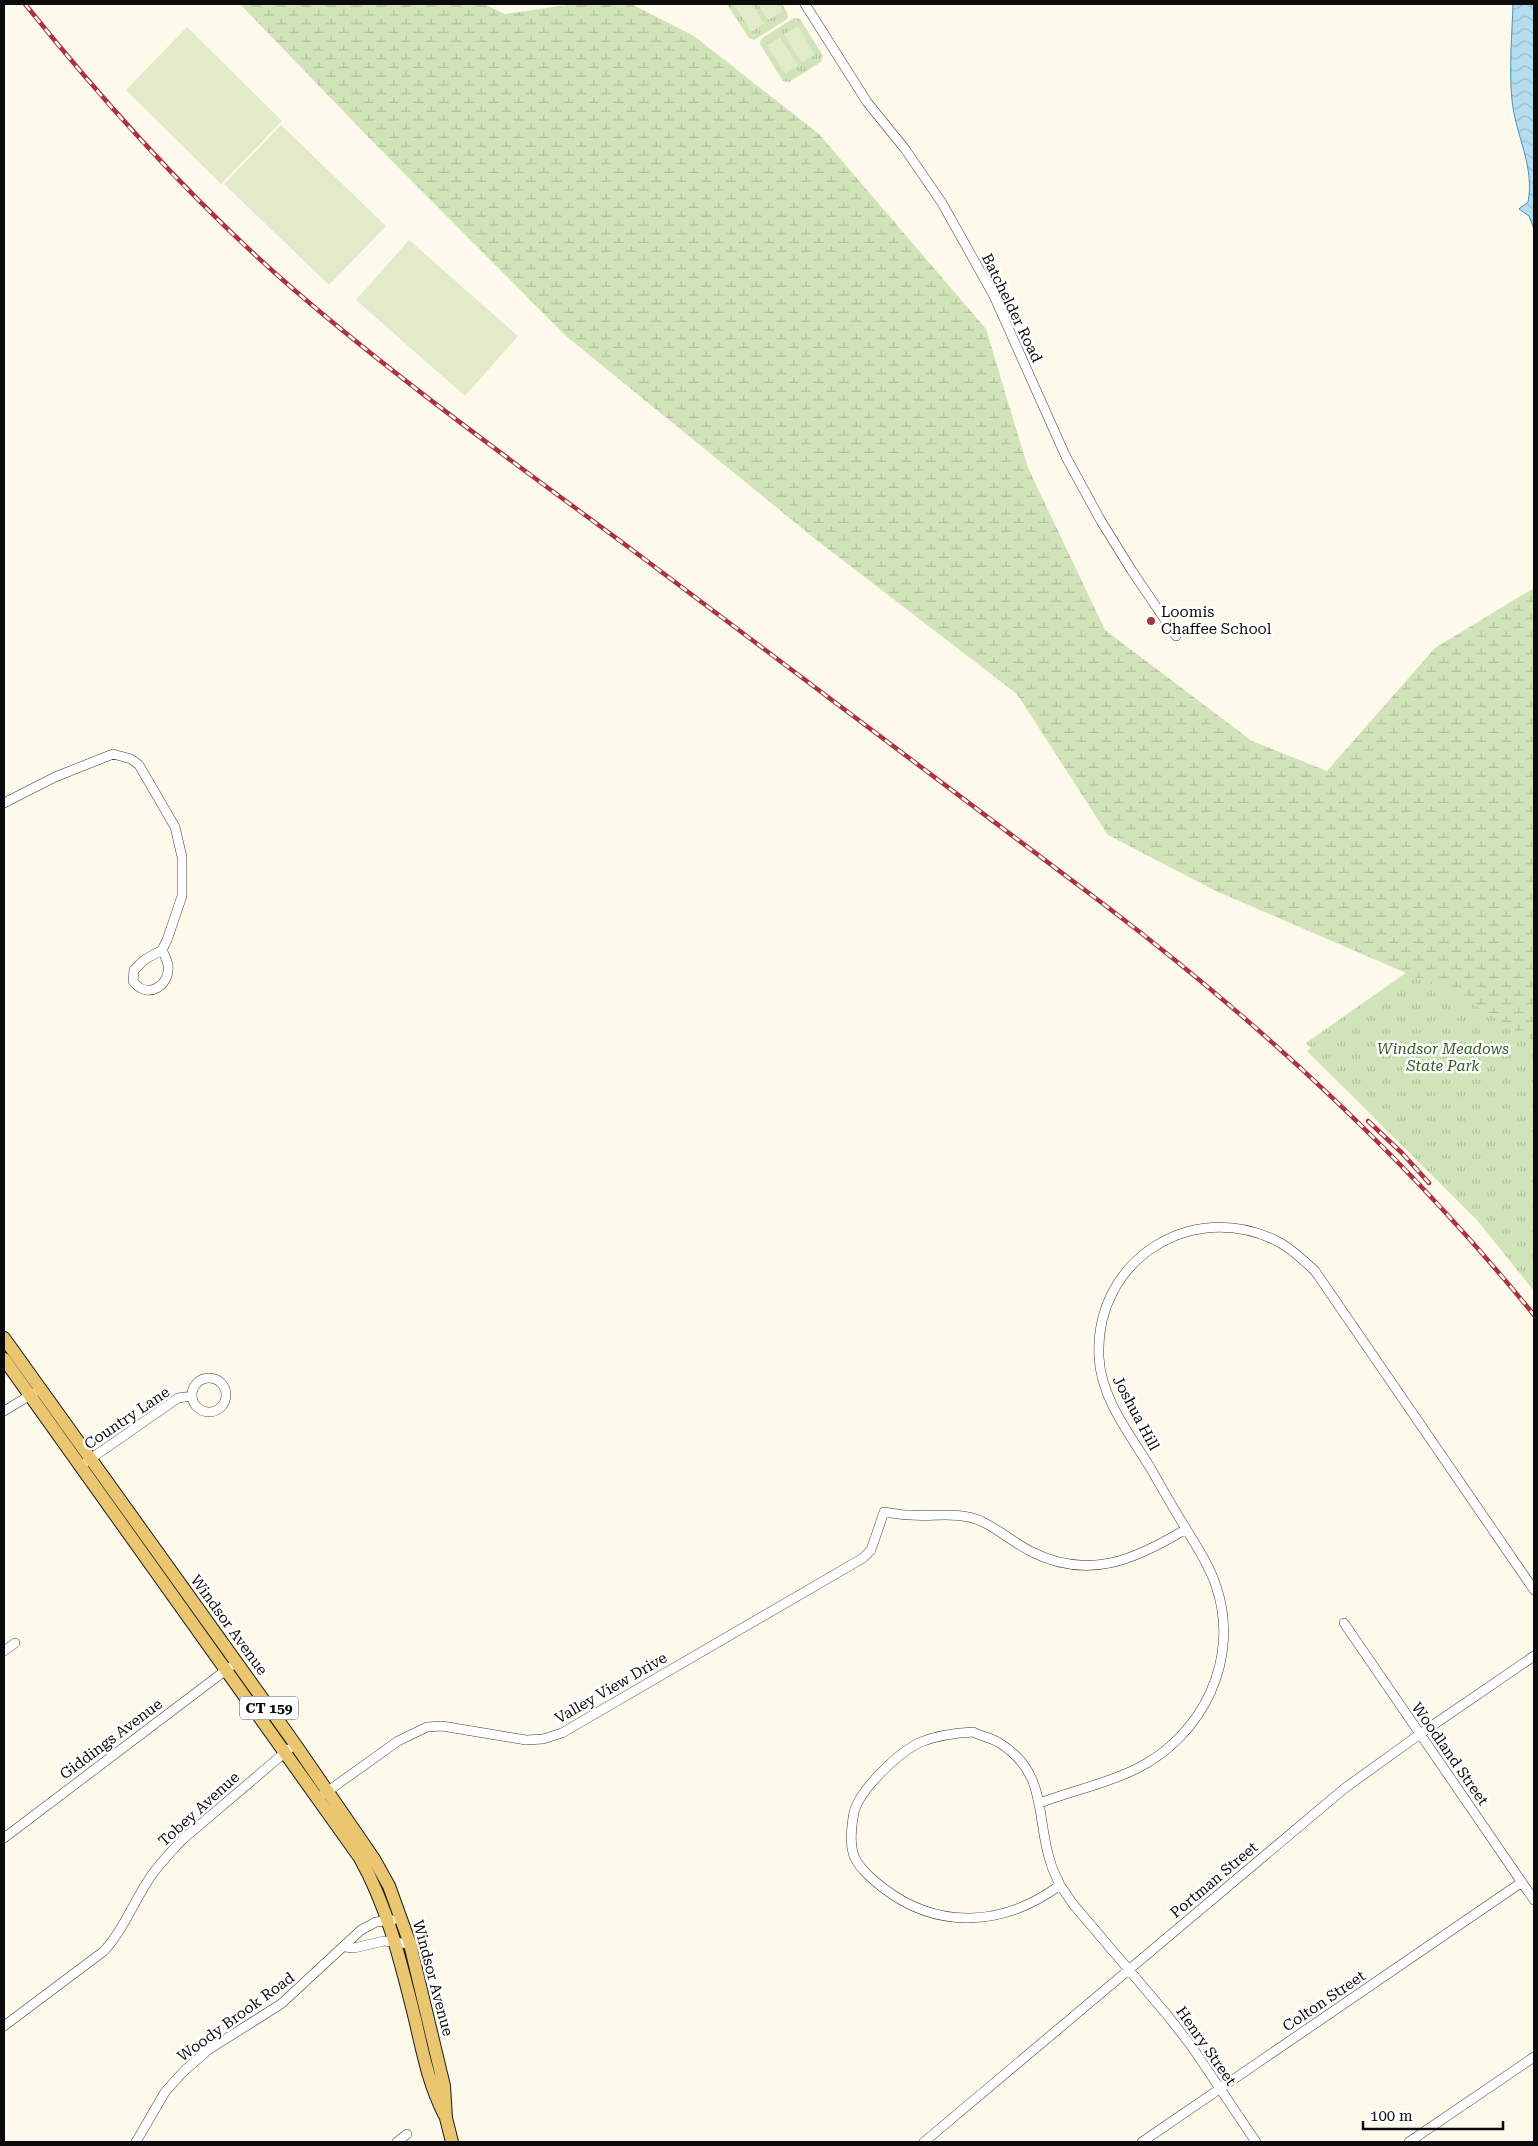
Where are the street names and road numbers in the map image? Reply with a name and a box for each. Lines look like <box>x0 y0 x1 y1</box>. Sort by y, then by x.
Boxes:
street label: Batchelder Road <box>978 251 1046 366</box>
street label: Joshua Hill <box>1109 1373 1163 1454</box>
street label: Country Lane <box>81 1383 173 1453</box>
street label: Windsor Avenue <box>187 1571 271 1679</box>
street label: Valley View Drive <box>552 1649 670 1727</box>
street label: Giddings Avenue <box>56 1695 166 1783</box>
road number: CT 159 <box>240 1696 298 1720</box>
street label: Woodland Street <box>1408 1699 1492 1809</box>
street label: Tobey Avenue <box>155 1768 243 1850</box>
street label: Portman Street <box>1167 1838 1262 1922</box>
street label: Windsor Avenue <box>409 1918 457 2038</box>
street label: Colton Street <box>1279 1967 1369 2035</box>
street label: Woody Brook Road <box>174 1968 298 2065</box>
street label: Henry Street <box>1172 2003 1240 2089</box>

